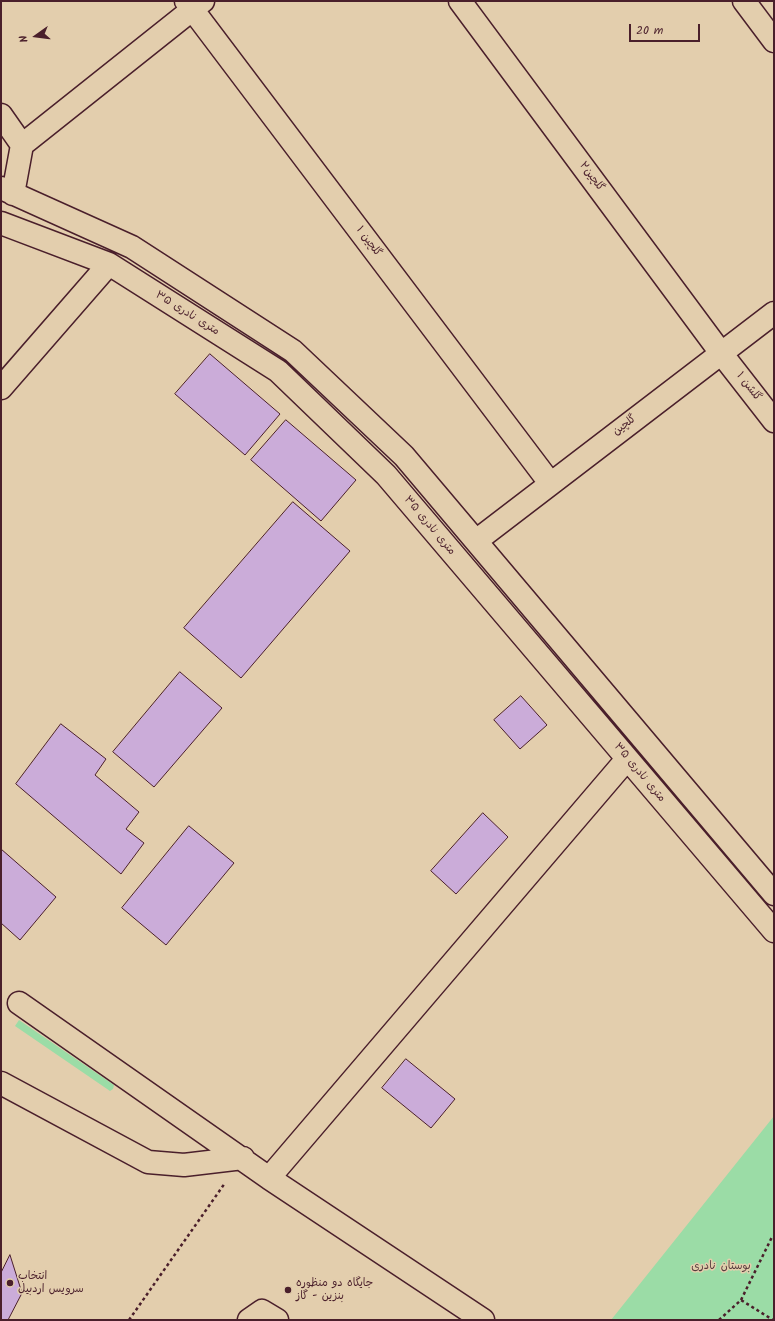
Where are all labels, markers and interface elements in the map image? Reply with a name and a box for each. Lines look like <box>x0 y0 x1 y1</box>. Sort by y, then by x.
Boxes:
north arrow <box>16 16 56 56</box>
scale bar <box>631 16 702 42</box>
text: 20 m <box>636 21 663 40</box>
text: N <box>15 33 34 44</box>
street label: گلچین۲ <box>576 160 606 194</box>
street label: گلچین ۱ <box>352 224 384 260</box>
street label: ۳۵ متری نادری <box>153 289 221 339</box>
street label: گلشن ۱ <box>733 370 763 404</box>
street label: گلچین <box>611 413 639 439</box>
street label: ۳۵ متری نادری <box>400 494 458 558</box>
street label: ۳۵ متری نادری <box>610 741 668 805</box>
park label: بوستان نادری <box>691 1260 751 1274</box>
place label: انتخاب سرویس اردبیل <box>18 1270 84 1296</box>
place label: جایگاه دو منظوره بنزین - گاز <box>296 1277 373 1303</box>
marker: انتخاب سرویس اردبیل <box>5 1278 15 1288</box>
marker: جایگاه دو منظوره بنزین - گاز <box>283 1285 293 1295</box>

